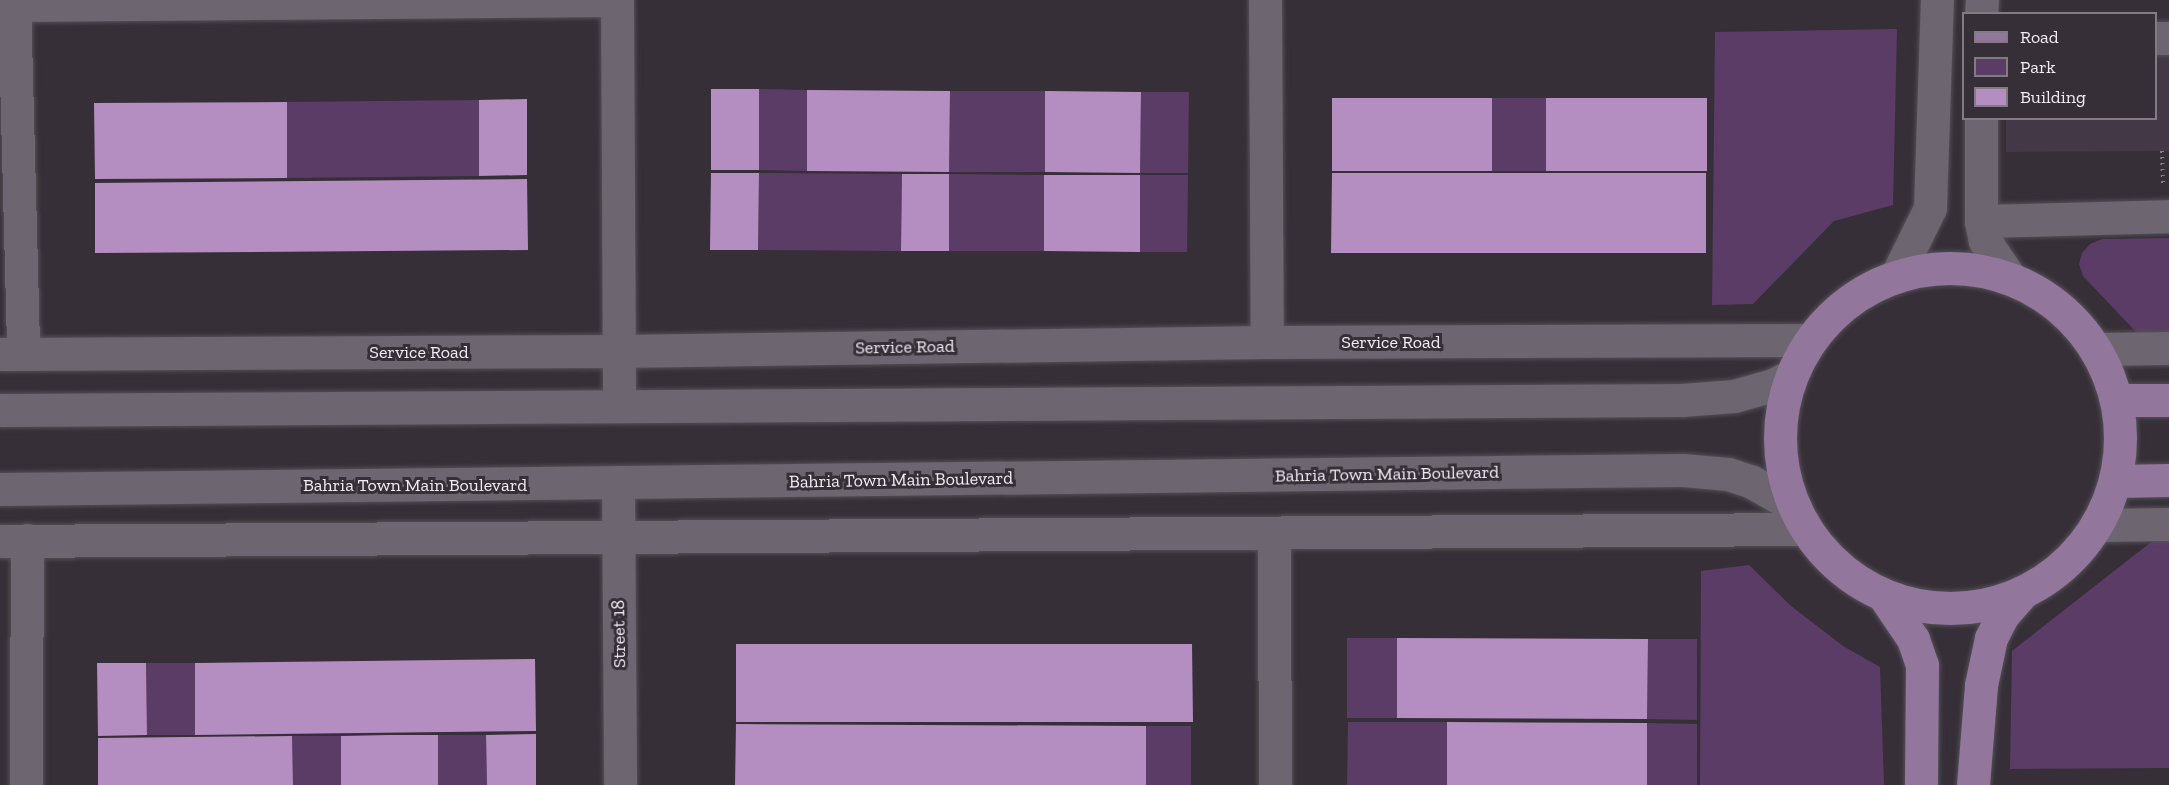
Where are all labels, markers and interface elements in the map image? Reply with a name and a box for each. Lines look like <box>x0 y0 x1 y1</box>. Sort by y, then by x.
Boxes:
legend <box>1962 12 2157 120</box>
text: Road <box>2020 26 2059 48</box>
text: Park <box>2020 56 2056 78</box>
text: Building <box>2020 86 2086 108</box>
street label: Service Road <box>1341 331 1441 353</box>
street label: Service Road <box>855 335 955 359</box>
street label: Service Road <box>369 341 469 363</box>
street label: Bahria Town Main Boulevard <box>1275 461 1499 487</box>
street label: Bahria Town Main Boulevard <box>789 467 1013 493</box>
street label: Bahria Town Main Boulevard <box>303 474 527 496</box>
street label: Street 18 <box>608 600 630 668</box>

